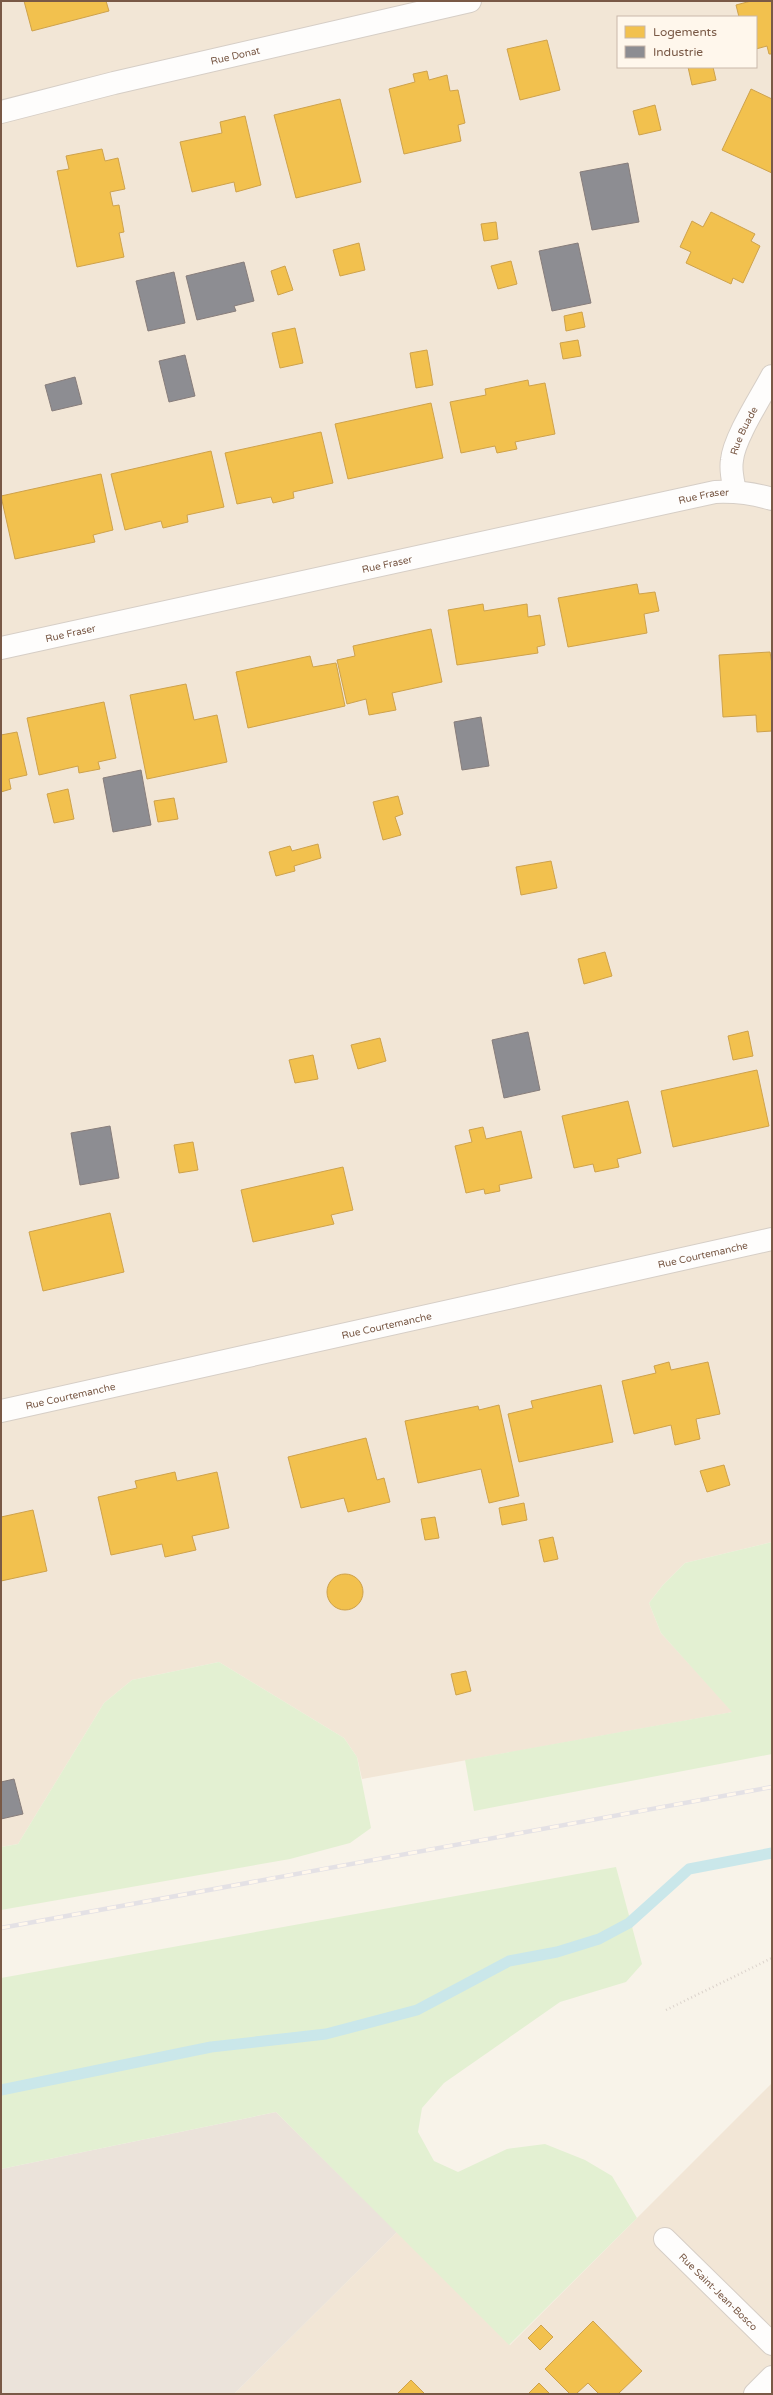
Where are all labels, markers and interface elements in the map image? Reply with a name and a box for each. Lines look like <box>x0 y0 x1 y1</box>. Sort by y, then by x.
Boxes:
legend <box>617 16 757 68</box>
text: Logements <box>653 25 717 39</box>
street label: Rue Donat <box>210 45 261 68</box>
text: Industrie <box>653 45 703 59</box>
street label: Rue Buade <box>728 404 761 456</box>
street label: Rue Fraser <box>677 487 729 507</box>
street label: Rue Fraser <box>361 553 414 576</box>
street label: Rue Fraser <box>44 622 97 645</box>
street label: Rue Courtemanche <box>657 1240 749 1271</box>
street label: Rue Courtemanche <box>341 1310 433 1342</box>
street label: Rue Courtemanche <box>24 1381 117 1412</box>
street label: Rue Saint-Jean-Bosco <box>676 2251 760 2333</box>

